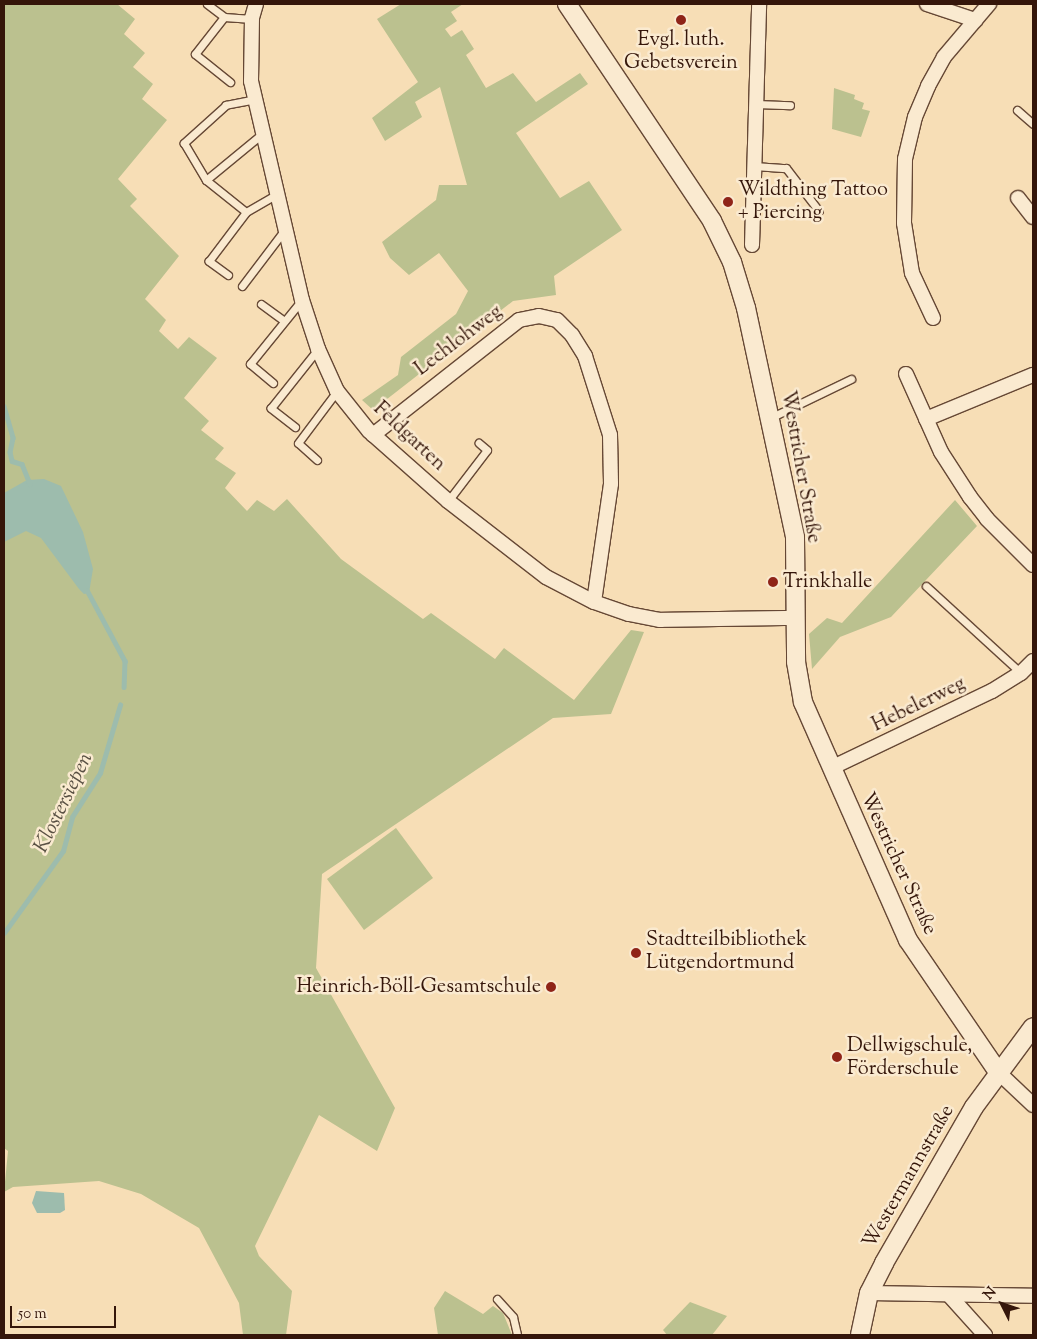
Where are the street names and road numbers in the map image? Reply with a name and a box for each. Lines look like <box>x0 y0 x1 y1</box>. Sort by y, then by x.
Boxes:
street label: Lechlohweg <box>411 300 507 382</box>
street label: Westricher Straße <box>775 389 825 545</box>
street label: Feldgarten <box>368 397 450 477</box>
street label: Hebelerweg <box>868 672 970 738</box>
street label: Westricher Straße <box>855 789 941 939</box>
street label: Westermannstraße <box>858 1101 960 1253</box>

